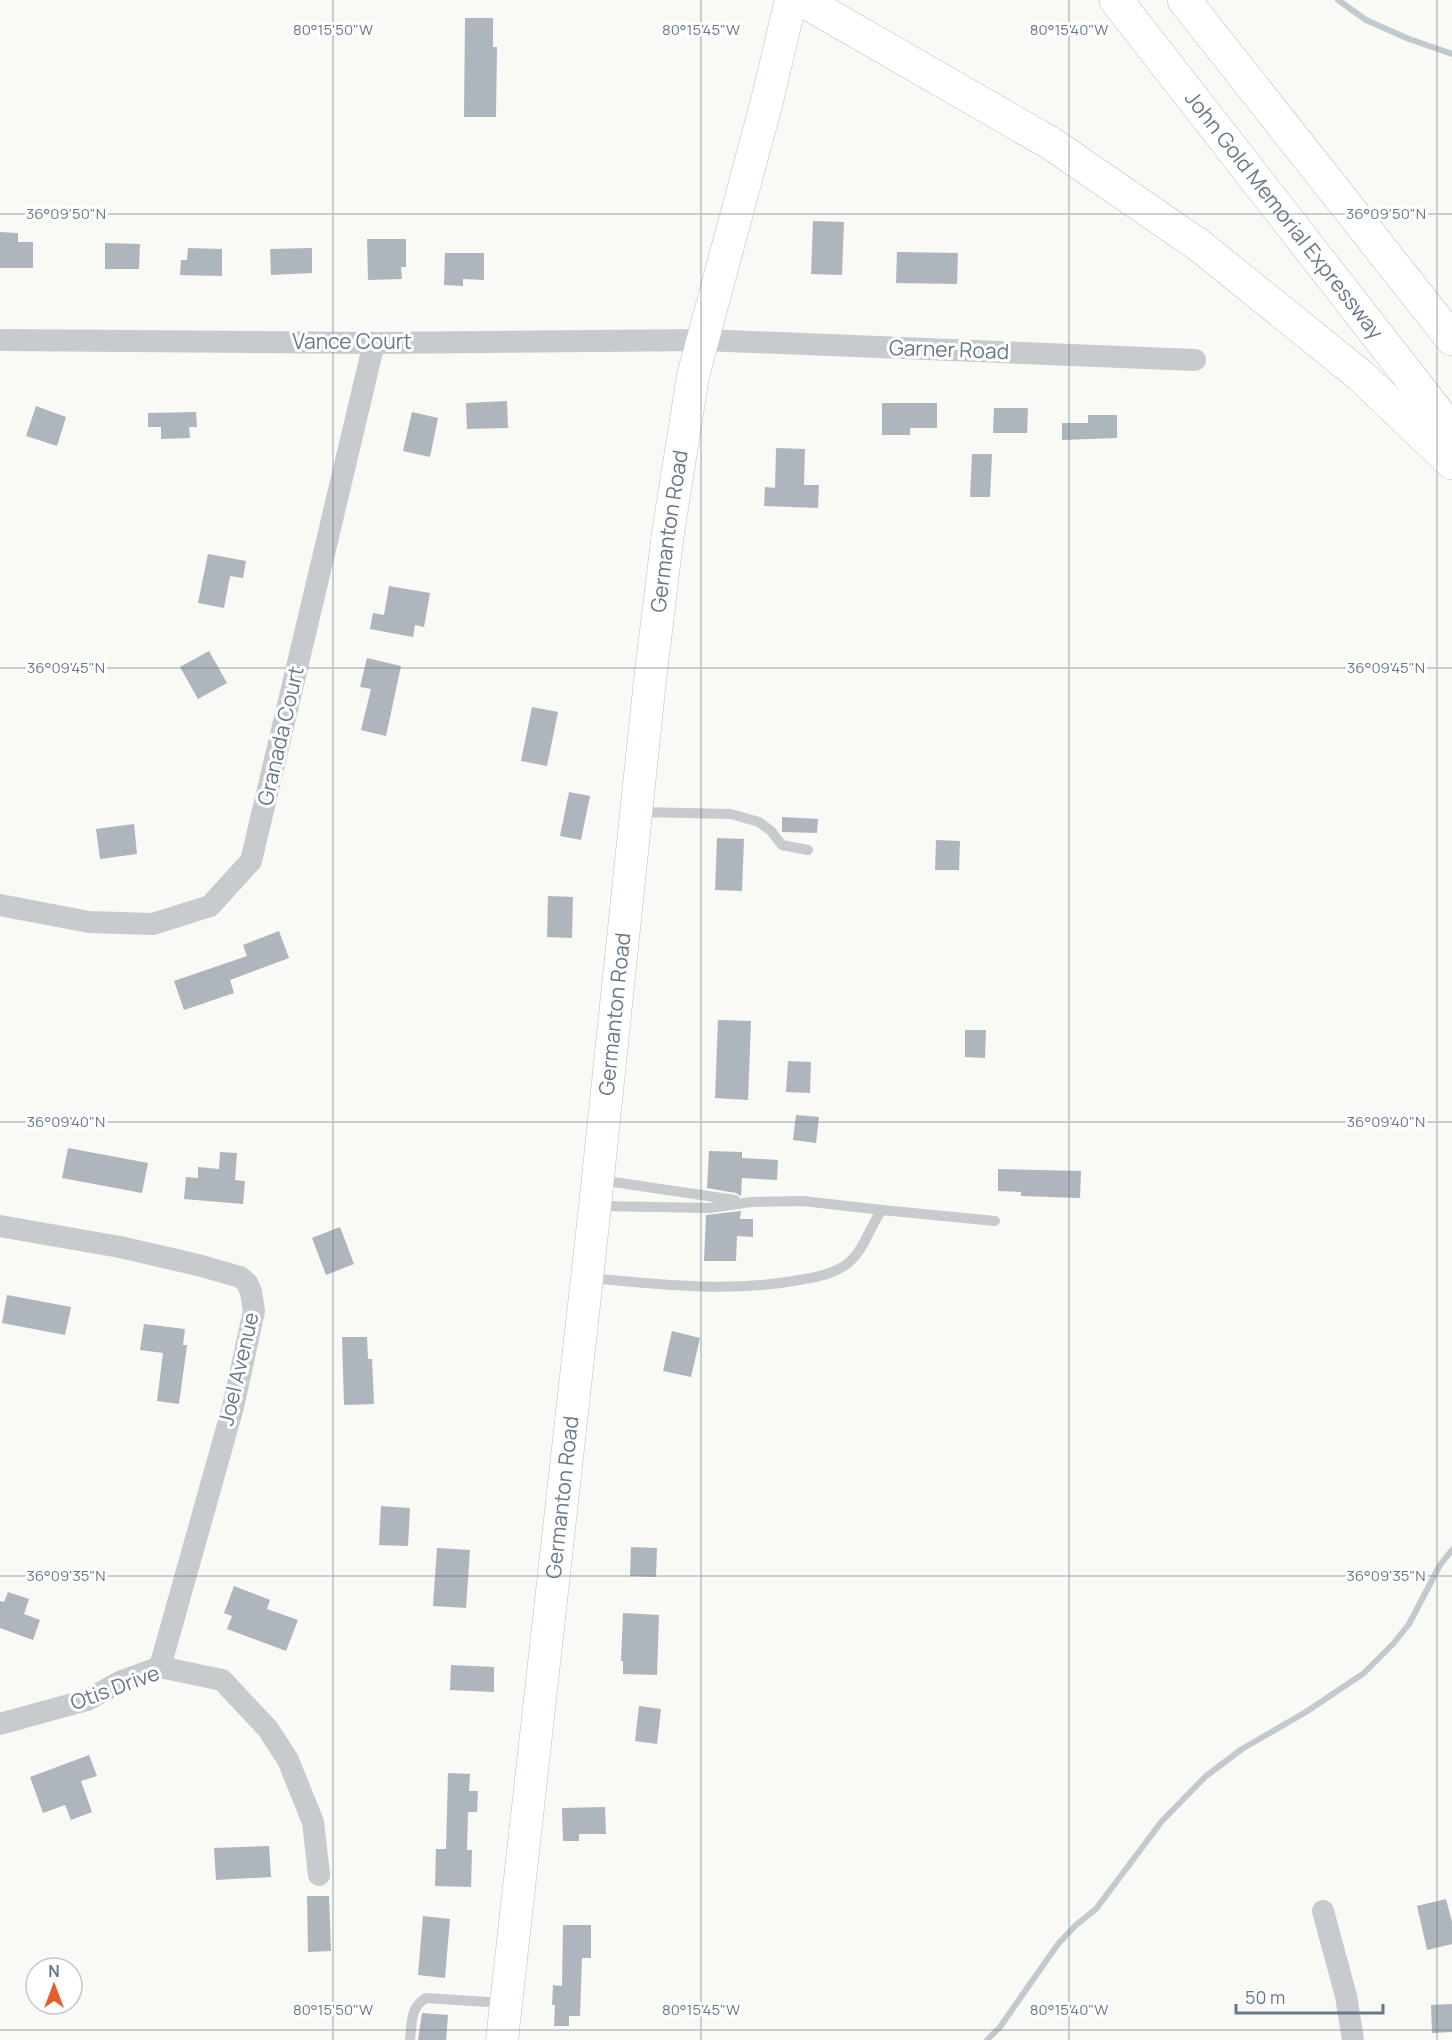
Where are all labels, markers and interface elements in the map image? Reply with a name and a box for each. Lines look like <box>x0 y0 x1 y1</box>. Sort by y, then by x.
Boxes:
text: 80°15'50"W <box>293 19 373 40</box>
text: 80°15'45"W <box>662 19 740 40</box>
text: 80°15'40"W <box>1030 19 1108 40</box>
street label: John Gold Memorial Expressway <box>1179 85 1390 345</box>
text: 36°09'50"N <box>26 203 106 224</box>
text: 36°09'50"N <box>1346 203 1426 224</box>
street label: Vance Court <box>292 327 412 355</box>
street label: Garner Road <box>888 333 1010 365</box>
street label: Germanton Road <box>643 448 694 614</box>
text: 36°09'45"N <box>27 657 105 678</box>
text: 36°09'45"N <box>1347 657 1425 678</box>
street label: Granada Court <box>250 663 310 808</box>
street label: Germanton Road <box>592 931 636 1097</box>
text: 36°09'40"N <box>27 1111 105 1132</box>
text: 36°09'40"N <box>1347 1111 1425 1132</box>
street label: Joel Avenue <box>211 1309 265 1428</box>
street label: Germanton Road <box>539 1414 584 1580</box>
text: 36°09'35"N <box>26 1565 106 1586</box>
text: 36°09'35"N <box>1346 1565 1426 1586</box>
street label: Otis Drive <box>66 1658 163 1716</box>
north arrow <box>24 1956 84 2016</box>
text: N <box>48 1960 60 1982</box>
scale bar <box>1236 1977 1383 2015</box>
text: 50 m <box>1245 1985 1285 2009</box>
text: 80°15'50"W <box>293 1999 373 2020</box>
text: 80°15'45"W <box>662 1999 740 2020</box>
text: 80°15'40"W <box>1030 1999 1108 2020</box>

